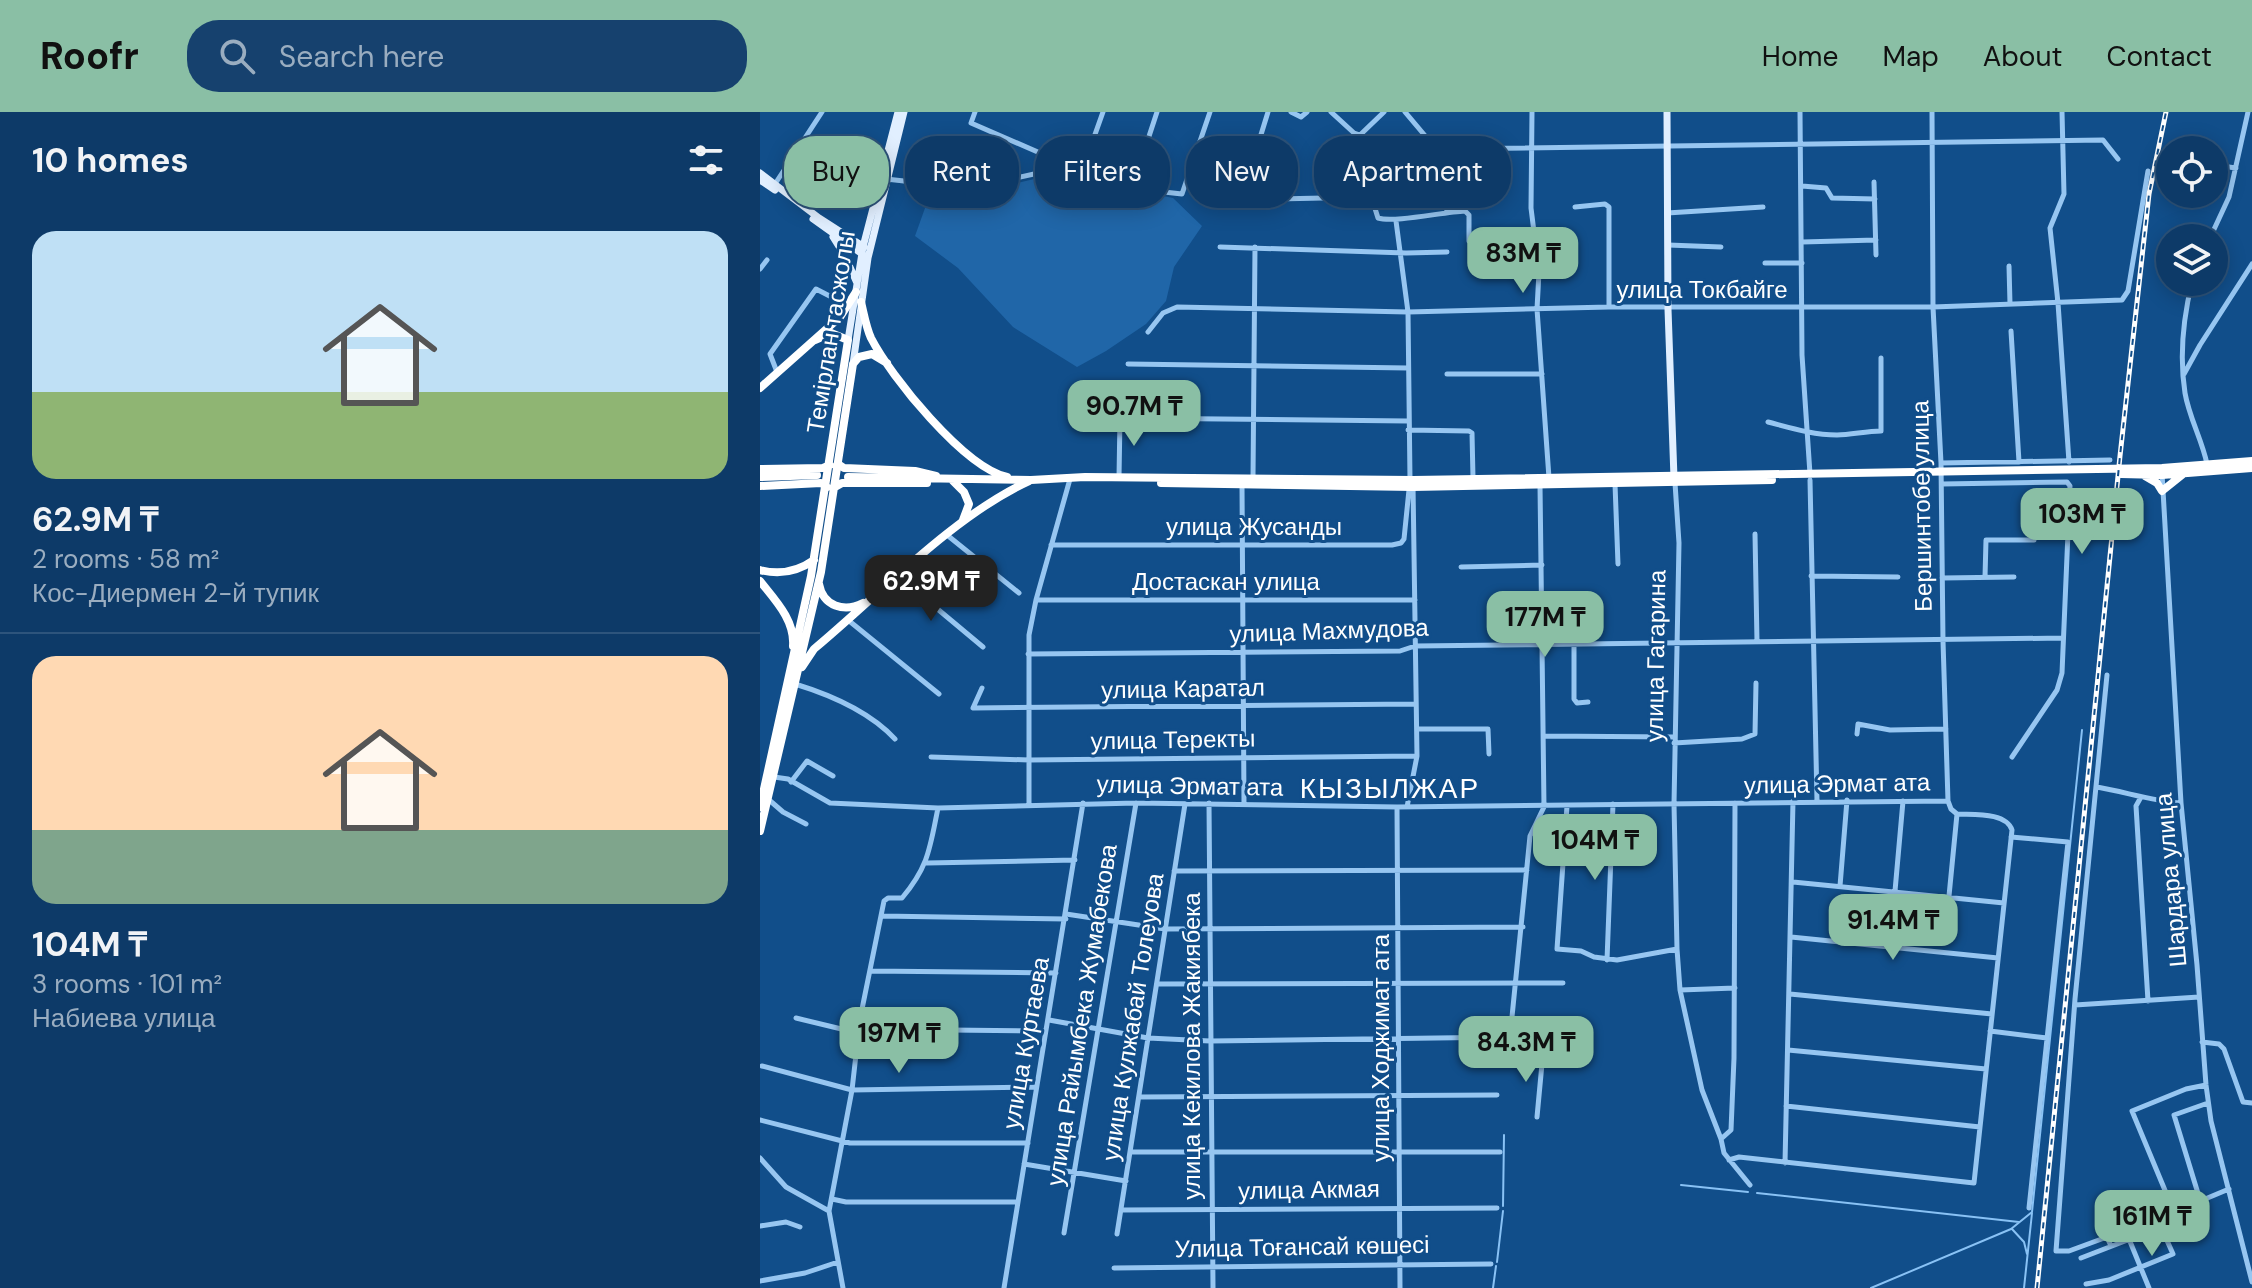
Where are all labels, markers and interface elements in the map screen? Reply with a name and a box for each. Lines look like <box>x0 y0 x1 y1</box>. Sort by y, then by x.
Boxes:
search box <box>187 20 747 92</box>
text: Roofr <box>40 31 139 81</box>
icon: search <box>215 34 259 78</box>
text: Search here <box>279 37 444 76</box>
text: Home <box>1762 38 1838 75</box>
text: Map <box>1882 38 1939 75</box>
text: About <box>1983 38 2062 75</box>
text: Contact <box>2106 38 2212 75</box>
chip: Buy <box>784 136 889 208</box>
chip: Rent <box>905 136 1019 208</box>
chip: Filters <box>1035 136 1170 208</box>
chip: New <box>1186 136 1298 208</box>
chip: Apartment <box>1314 136 1511 208</box>
map controls <box>2156 136 2228 296</box>
button: locate <box>2156 136 2228 208</box>
text: 10 homes <box>32 138 189 183</box>
icon: filters <box>684 138 728 182</box>
button: layers <box>2156 224 2228 296</box>
pin: 83M ₸ <box>1467 227 1579 295</box>
street label: Темірлан тасжолы <box>799 229 862 435</box>
text: 83M ₸ <box>1485 236 1561 270</box>
street label: улица Токбайге <box>1616 274 1788 305</box>
icon: home <box>308 283 452 427</box>
pin: 90.7M ₸ <box>1060 380 1208 448</box>
text: 90.7M ₸ <box>1086 389 1182 423</box>
street label: Бершинтобе улица <box>1904 399 1939 612</box>
pin: 103M ₸ <box>2017 488 2147 556</box>
text: 62.9M ₸ <box>32 497 159 542</box>
text: 103M ₸ <box>2039 497 2125 531</box>
street label: улица Жусанды <box>1166 511 1342 542</box>
text: 2 rooms · 58 m² <box>32 542 219 576</box>
pin: 62.9M ₸ <box>857 555 1005 623</box>
text: 62.9M ₸ <box>883 564 979 598</box>
street label: Достаскан улица <box>1132 566 1321 597</box>
street label: улица Гагарина <box>1638 569 1673 742</box>
text: Кос-Диермен 2-й тупик <box>32 576 319 610</box>
pin: 177M ₸ <box>1480 591 1610 659</box>
text: 177M ₸ <box>1505 600 1585 634</box>
street label: улица Махмудова <box>1229 612 1430 649</box>
street label: улица Каратал <box>1101 672 1265 705</box>
icon: home <box>308 708 452 852</box>
street label: улица Теректы <box>1090 723 1256 756</box>
street label: улица Эрмат ата <box>1743 766 1931 801</box>
street label: улица Эрмат ата <box>1096 768 1284 803</box>
district label: КЫЗЫЛЖАР <box>1300 770 1480 807</box>
street label: Шардара улица <box>2147 791 2194 968</box>
pin: 104M ₸ <box>1530 814 1660 882</box>
text: 104M ₸ <box>1551 823 1639 857</box>
street label: улица Райымбека Жумабекова <box>1039 841 1124 1188</box>
street label: улица Кулжабай Толеуова <box>1094 870 1171 1163</box>
street label: улица Кекилова Жакиябека <box>1176 892 1207 1200</box>
pin: 91.4M ₸ <box>1819 894 1967 962</box>
text: 91.4M ₸ <box>1847 903 1939 937</box>
text: 104M ₸ <box>32 922 147 967</box>
street label: улица Ходжимат ата <box>1365 933 1396 1162</box>
street label: улица Куртаева <box>995 954 1056 1131</box>
text: 3 rooms · 101 m² <box>32 967 222 1001</box>
text: Набиева улица <box>32 1001 215 1035</box>
pin: 197M ₸ <box>834 1007 964 1075</box>
text: 197M ₸ <box>858 1016 941 1050</box>
pin: 84.3M ₸ <box>1452 1016 1600 1084</box>
text: 84.3M ₸ <box>1477 1025 1575 1059</box>
street label: улица Акмая <box>1238 1173 1380 1206</box>
pin: 161M ₸ <box>2087 1190 2217 1258</box>
text: 161M ₸ <box>2113 1199 2191 1233</box>
street label: Улица Тоғансай көшесі <box>1174 1229 1430 1264</box>

